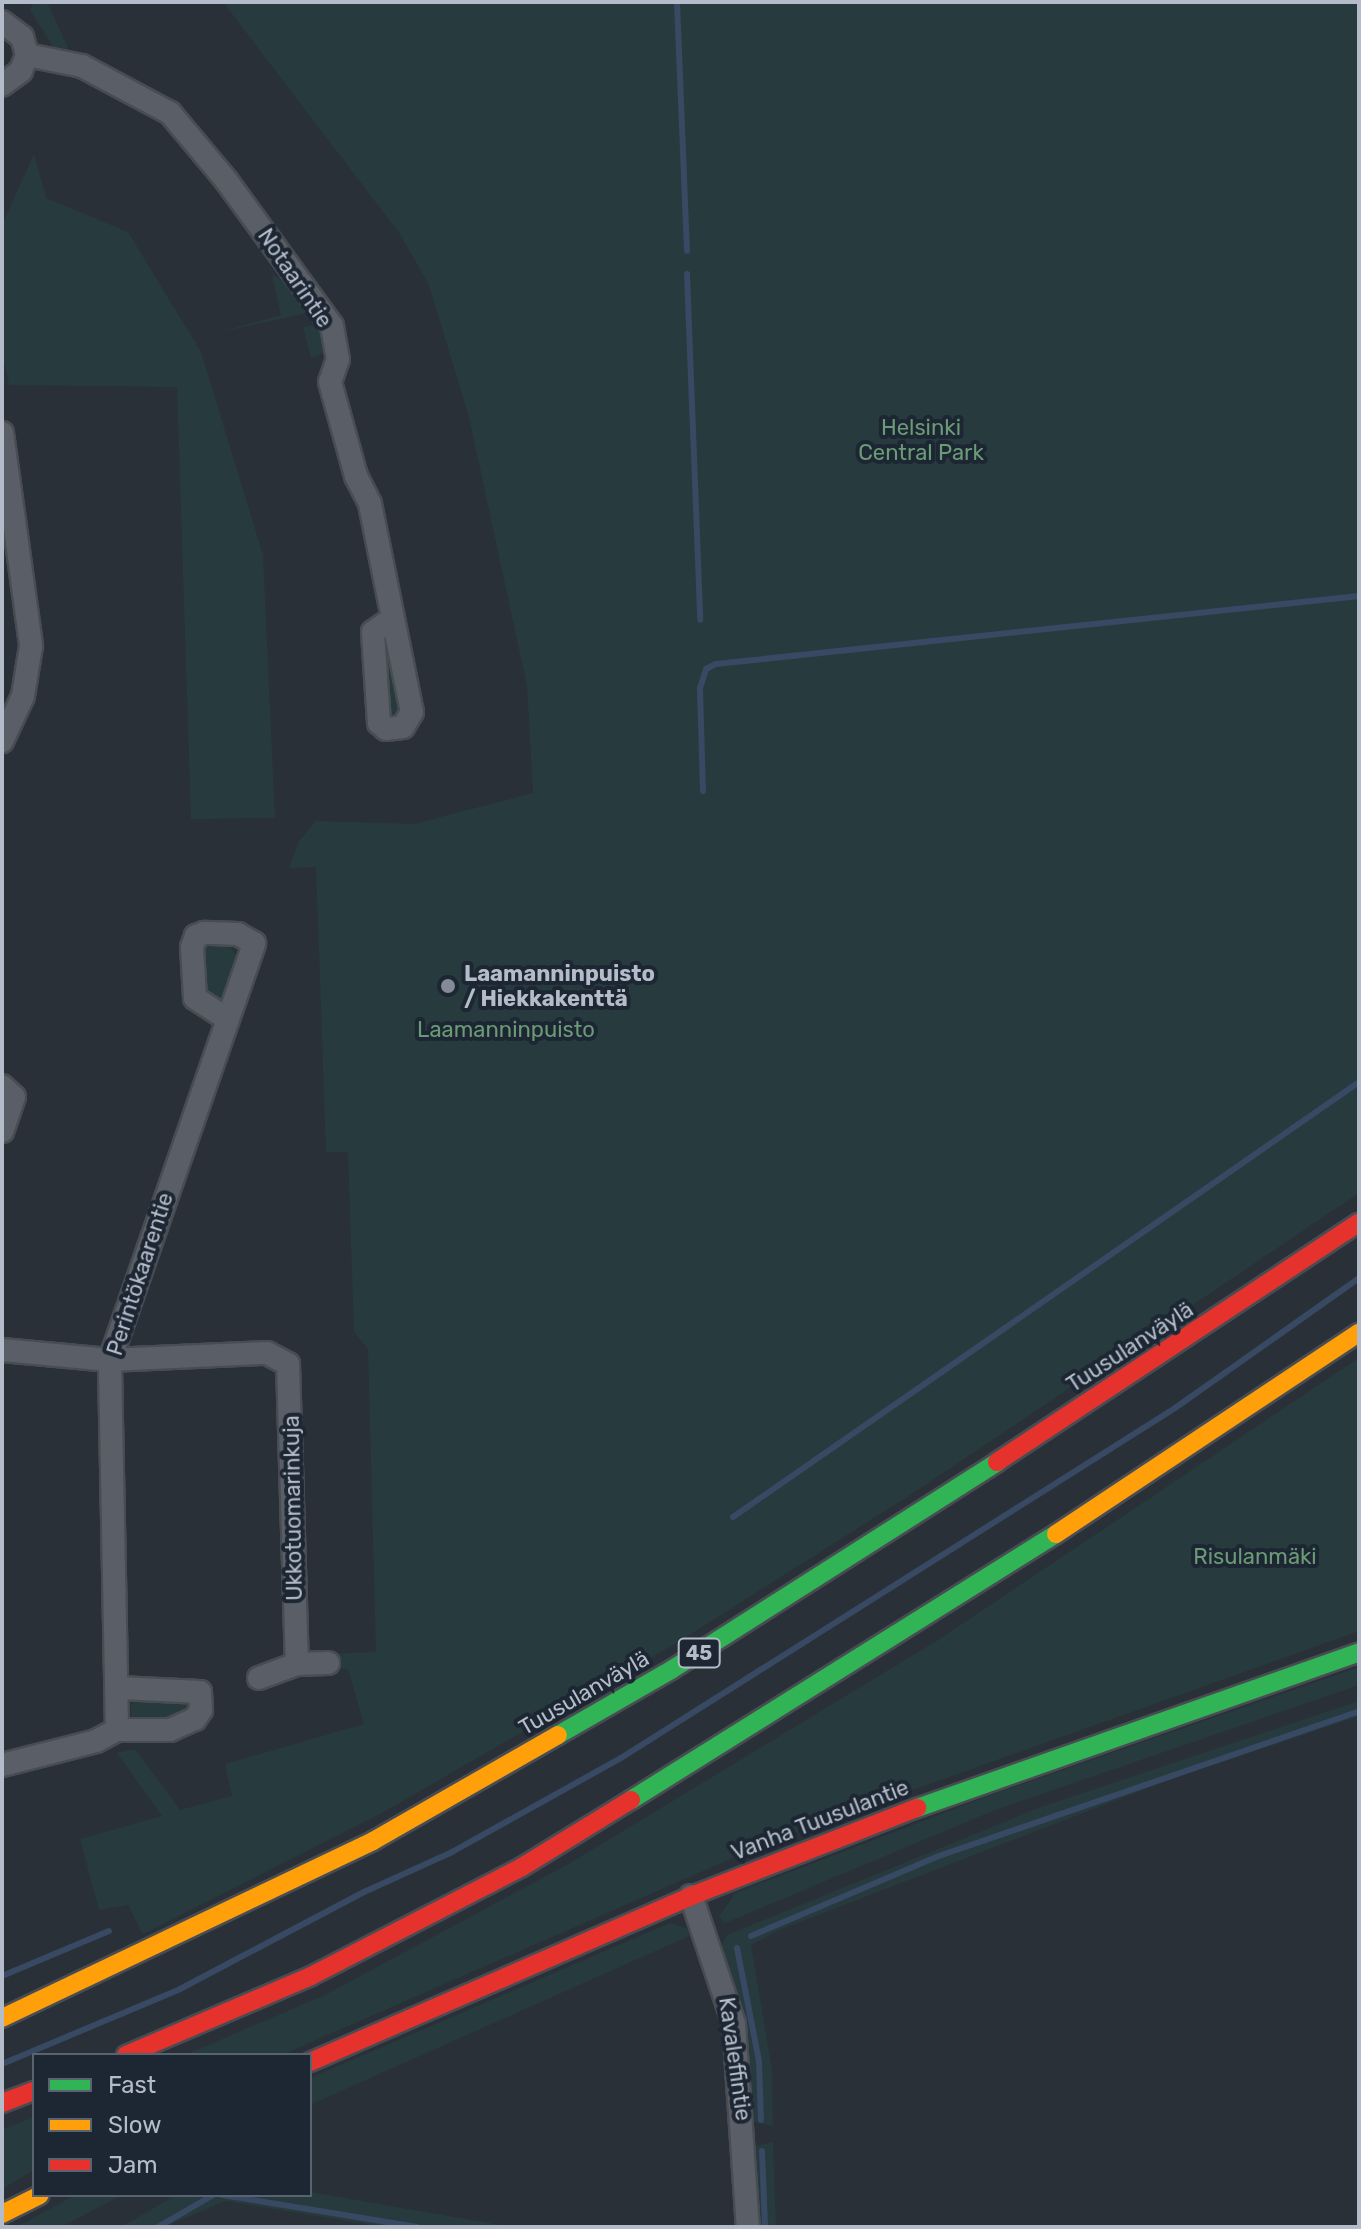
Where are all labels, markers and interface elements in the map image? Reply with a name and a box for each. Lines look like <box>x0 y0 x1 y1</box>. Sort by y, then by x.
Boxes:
street label: Notaarintie <box>252 223 338 333</box>
park label: Helsinki Central Park <box>858 414 984 466</box>
place label: Laamanninpuisto / Hiekkakenttä <box>464 960 655 1012</box>
marker: Laamanninpuisto / Hiekkakenttä <box>439 977 457 995</box>
park label: Laamanninpuisto <box>417 1017 595 1043</box>
street label: Perintökaarentie <box>101 1189 179 1359</box>
street label: Tuusulanväylä <box>1062 1296 1198 1398</box>
street label: Ukkotuomarinkuja <box>278 1415 308 1601</box>
park label: Risulanmäki <box>1193 1544 1317 1570</box>
road number: 45 <box>677 1637 721 1669</box>
street label: Tuusulanväylä <box>514 1645 654 1741</box>
street label: Vanha Tuusulantie <box>727 1774 913 1866</box>
street label: Kavaleffintie <box>713 1995 757 2123</box>
legend <box>32 2053 312 2197</box>
text: Fast <box>108 2071 156 2099</box>
text: Slow <box>108 2111 161 2139</box>
text: Jam <box>108 2151 158 2179</box>

